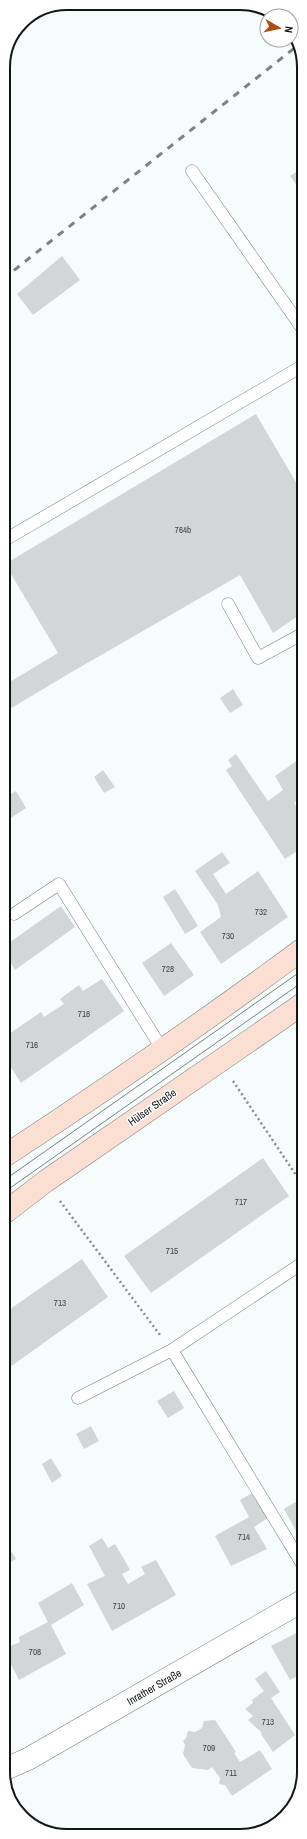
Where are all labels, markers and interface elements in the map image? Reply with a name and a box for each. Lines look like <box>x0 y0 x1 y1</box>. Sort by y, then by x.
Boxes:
north arrow <box>259 8 299 48</box>
text: N <box>281 25 296 34</box>
house number: 764b <box>175 524 191 536</box>
house number: 732 <box>255 906 267 918</box>
house number: 730 <box>222 930 234 942</box>
house number: 728 <box>162 963 174 975</box>
house number: 718 <box>78 1008 90 1020</box>
house number: 716 <box>26 1039 38 1051</box>
street label: Hülser Straße <box>125 1085 179 1129</box>
house number: 717 <box>235 1196 247 1208</box>
house number: 715 <box>166 1245 178 1257</box>
house number: 713 <box>54 1297 66 1309</box>
house number: 714 <box>238 1531 250 1543</box>
house number: 710 <box>113 1600 125 1612</box>
house number: 708 <box>29 1646 41 1658</box>
street label: Inrather Straße <box>124 1666 184 1708</box>
house number: 713 <box>262 1716 274 1728</box>
house number: 709 <box>203 1742 215 1754</box>
house number: 711 <box>225 1767 237 1779</box>

